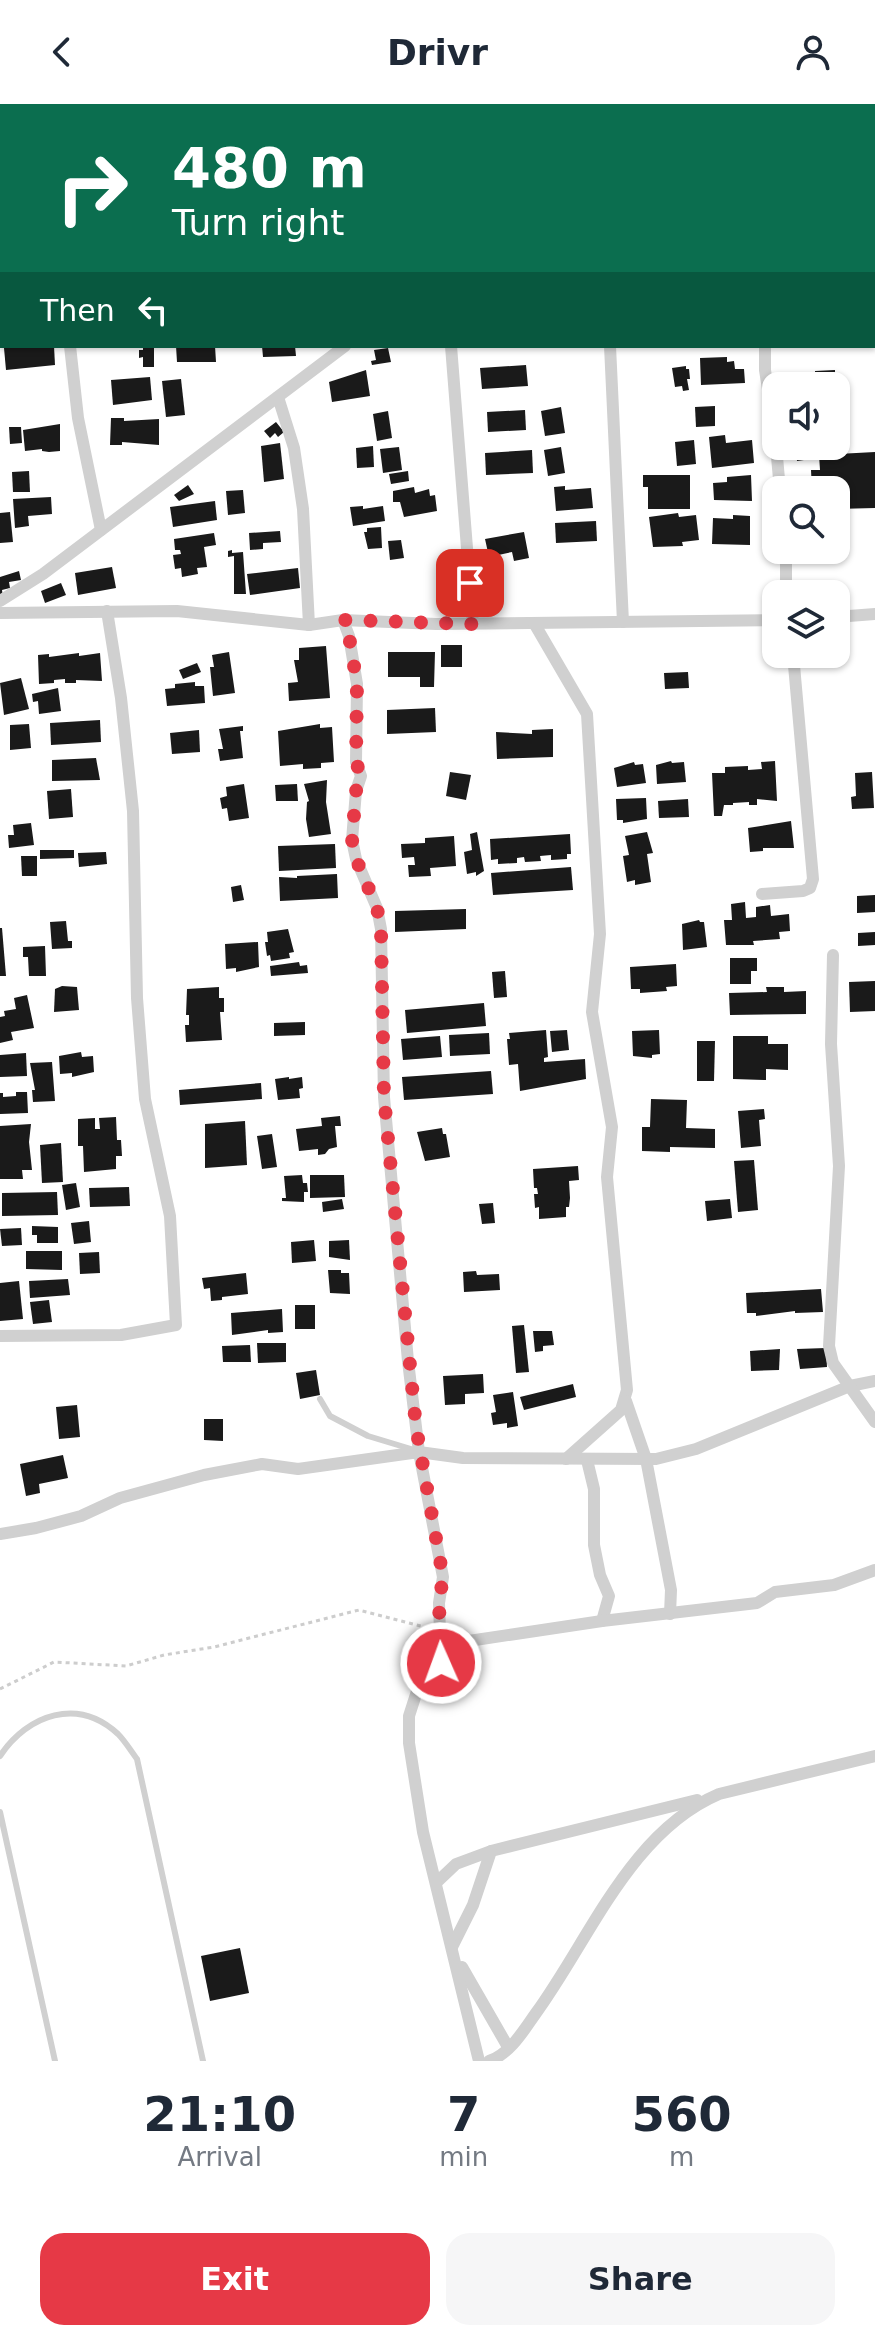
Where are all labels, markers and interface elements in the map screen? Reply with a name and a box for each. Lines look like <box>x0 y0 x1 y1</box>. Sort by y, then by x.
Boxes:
icon: back <box>40 30 84 74</box>
icon: person <box>791 30 835 74</box>
text: Drivr <box>387 32 488 73</box>
text: 480 m <box>172 135 367 200</box>
icon: right <box>40 136 144 240</box>
text: Turn right <box>172 202 344 243</box>
icon: left <box>131 288 175 332</box>
text: Then <box>40 293 115 328</box>
map controls <box>762 372 850 668</box>
button: sound <box>762 372 850 460</box>
button: search <box>762 476 850 564</box>
pin <box>436 549 504 617</box>
icon: arrive <box>448 561 492 605</box>
button: layers <box>762 580 850 668</box>
position arrow <box>399 1621 483 1705</box>
text: 21:10 <box>143 2086 296 2142</box>
text: 7 <box>447 2086 480 2142</box>
text: 560 <box>632 2086 732 2142</box>
text: Arrival <box>177 2142 262 2172</box>
text: min <box>439 2142 488 2172</box>
text: m <box>669 2142 694 2172</box>
button: Exit <box>40 2233 430 2325</box>
button: Share <box>446 2233 835 2325</box>

